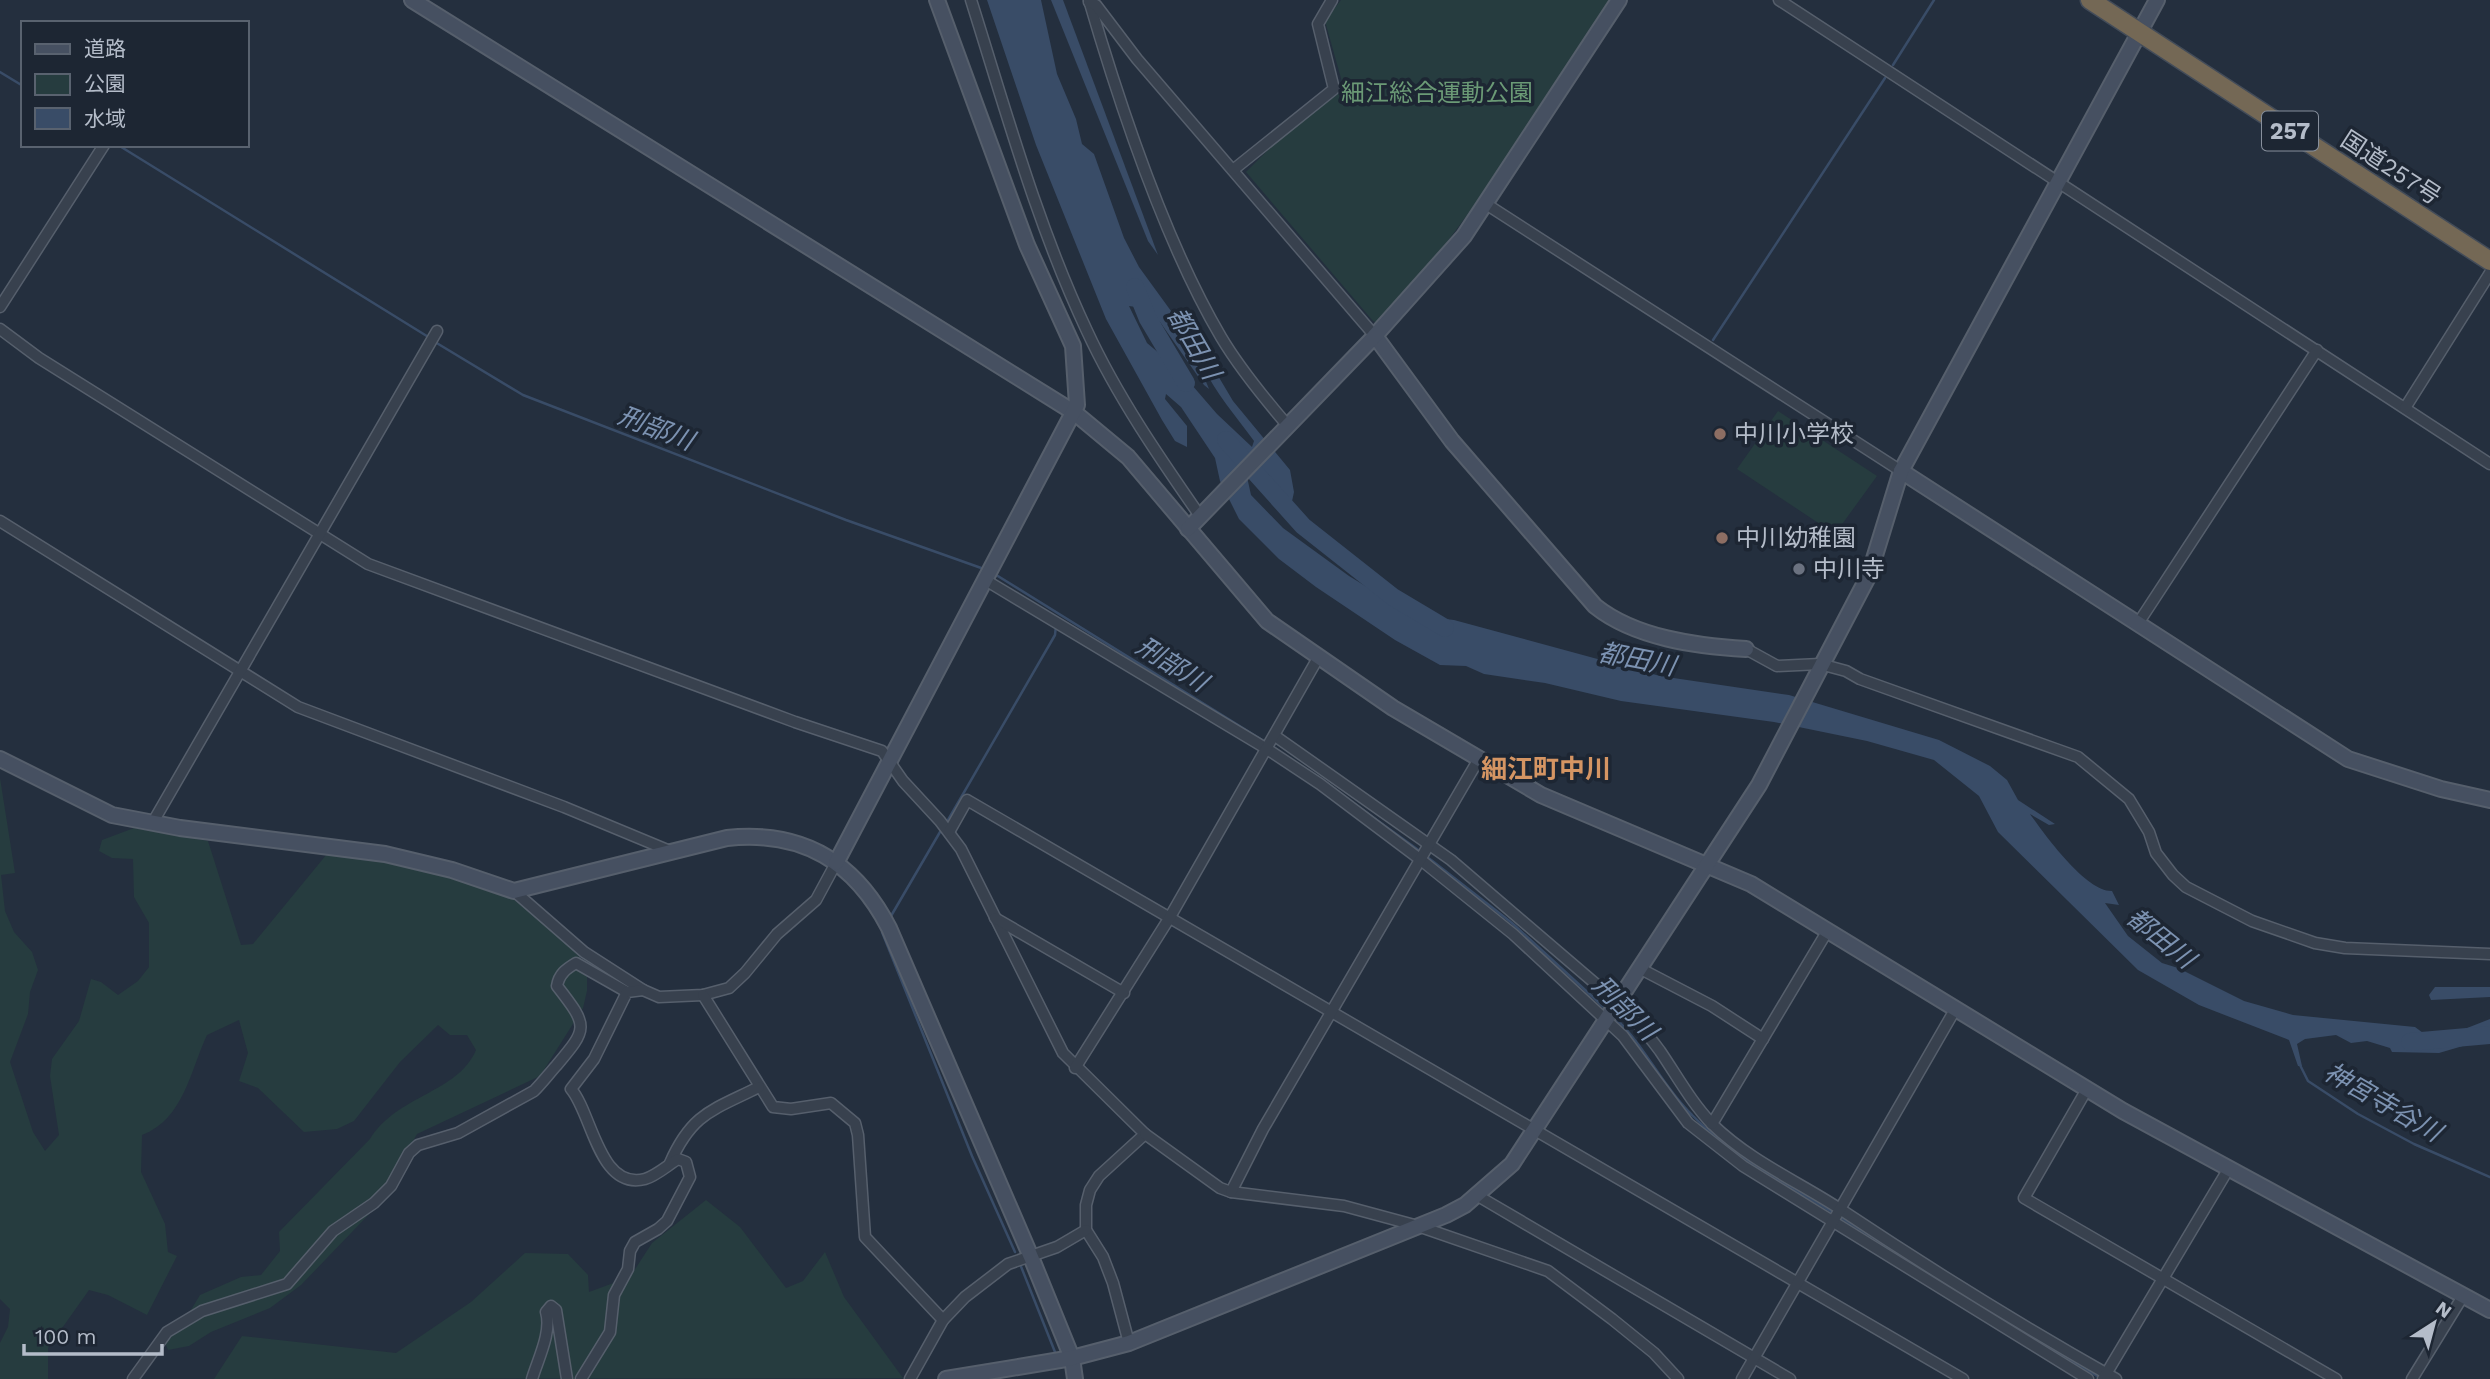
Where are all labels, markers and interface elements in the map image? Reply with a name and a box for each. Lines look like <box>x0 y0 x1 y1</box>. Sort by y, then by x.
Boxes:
legend <box>21 21 248 147</box>
text: 道路 <box>84 36 126 61</box>
text: 公園 <box>84 71 126 96</box>
park label: 細江総合運動公園 <box>1341 79 1533 107</box>
text: 水域 <box>84 106 126 131</box>
road number: 257 <box>2262 112 2318 150</box>
street label: 国道257号 <box>2336 125 2446 211</box>
water label: 都田川 <box>1162 302 1228 387</box>
water label: 刑部川 <box>614 400 701 457</box>
place label: 中川小学校 <box>1734 420 1854 448</box>
marker: 中川小学校 <box>1712 426 1728 442</box>
place label: 中川幼稚園 <box>1736 524 1856 552</box>
marker: 中川幼稚園 <box>1714 530 1730 546</box>
place label: 中川寺 <box>1813 555 1885 583</box>
marker: 中川寺 <box>1791 561 1807 577</box>
water label: 刑部川 <box>1131 631 1216 699</box>
water label: 都田川 <box>1596 637 1681 682</box>
district label: 細江町中川 <box>1481 754 1611 784</box>
water label: 都田川 <box>2121 902 2203 976</box>
water label: 刑部川 <box>1587 970 1665 1048</box>
water label: 神宮寺谷川 <box>2319 1057 2449 1149</box>
north arrow <box>2399 1288 2469 1358</box>
text: N <box>2431 1296 2456 1323</box>
scale bar <box>24 1312 163 1356</box>
text: 100 m <box>35 1324 97 1349</box>

